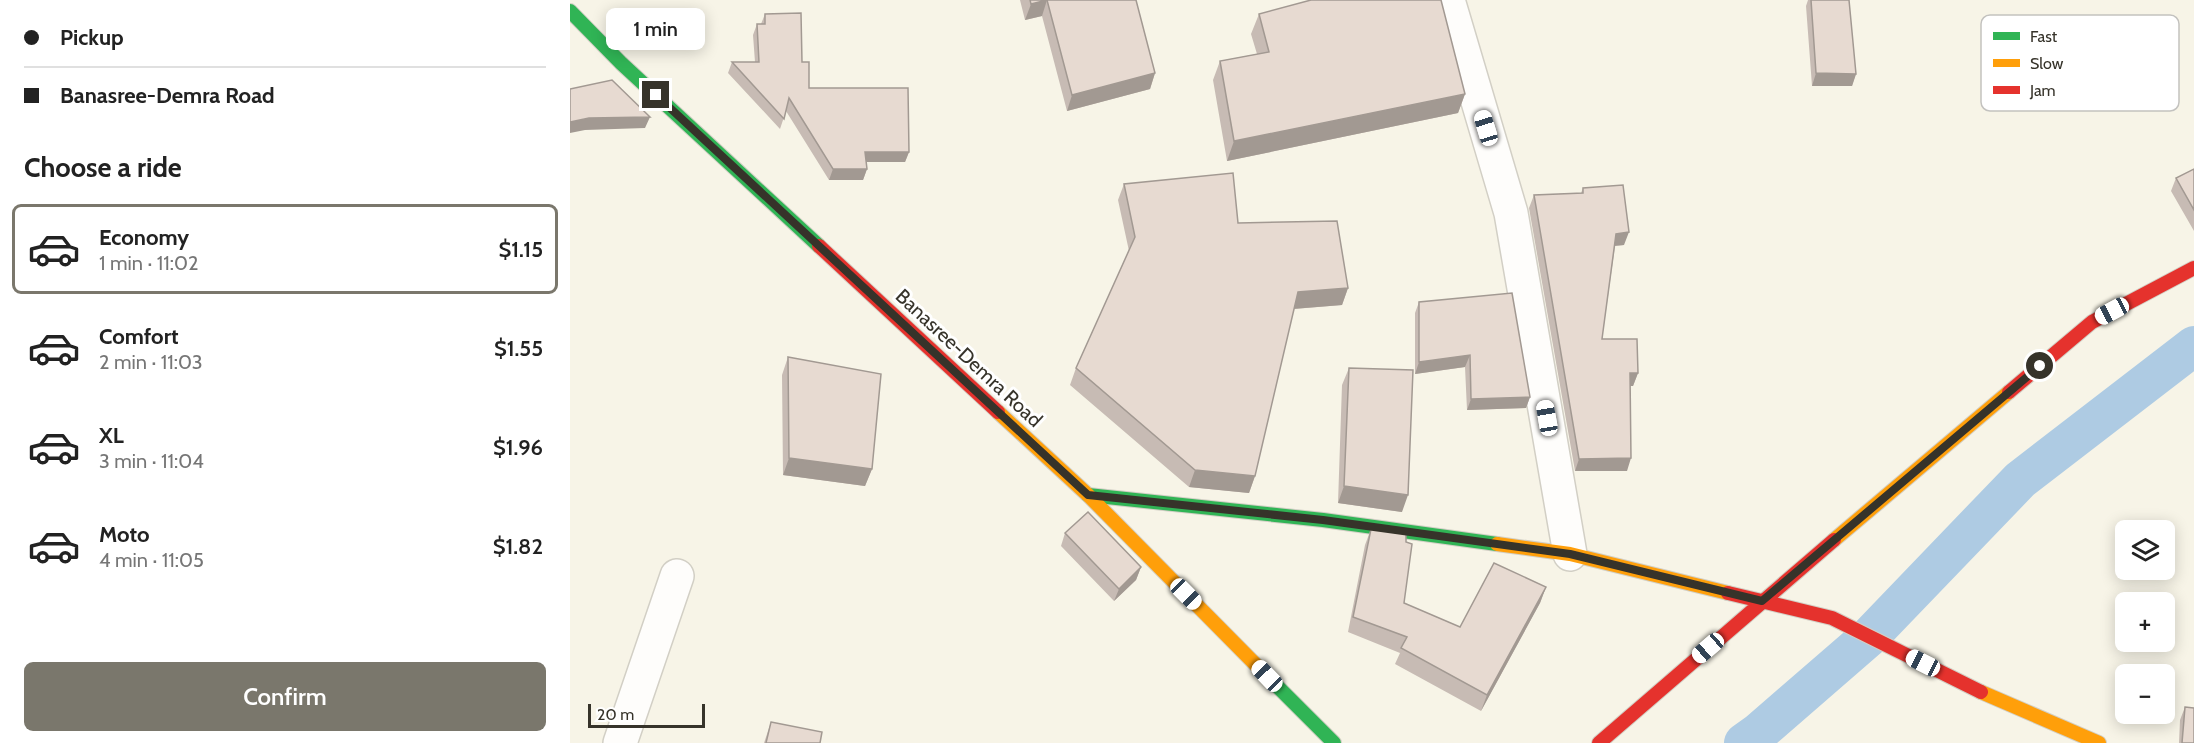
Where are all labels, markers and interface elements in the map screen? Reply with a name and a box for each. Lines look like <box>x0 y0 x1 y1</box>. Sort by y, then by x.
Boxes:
callout: 1 min <box>606 8 706 50</box>
legend <box>1981 15 2179 111</box>
text: 1 min <box>633 17 678 41</box>
text: Pickup <box>60 24 124 51</box>
text: Fast <box>2030 27 2058 46</box>
text: Slow <box>2030 54 2064 73</box>
route end <box>642 81 669 108</box>
text: Jam <box>2029 81 2056 100</box>
text: Banasree-Demra Road <box>60 82 275 109</box>
car <box>1472 108 1500 148</box>
text: Choose a ride <box>24 151 182 184</box>
icon: car <box>27 222 81 276</box>
text: Economy <box>99 224 189 251</box>
text: $1.15 <box>498 236 543 263</box>
text: 1 min · 11:02 <box>99 251 198 275</box>
street label: Banasree-Demra Road <box>891 284 1047 432</box>
car <box>2092 295 2132 327</box>
icon: car <box>27 321 81 375</box>
text: Comfort <box>99 323 178 350</box>
text: $1.55 <box>494 335 543 362</box>
text: 2 min · 11:03 <box>99 350 203 374</box>
route start <box>2026 352 2053 379</box>
car <box>1535 399 1559 437</box>
icon: car <box>27 420 81 474</box>
text: XL <box>99 422 124 449</box>
text: $1.96 <box>493 434 543 461</box>
text: 3 min · 11:04 <box>99 449 204 473</box>
icon: car <box>27 519 81 573</box>
map controls <box>2115 520 2175 724</box>
button: layers <box>2115 520 2175 580</box>
text: Moto <box>99 521 150 548</box>
text: $1.82 <box>493 533 543 560</box>
text: 4 min · 11:05 <box>99 548 204 572</box>
car <box>1167 575 1205 613</box>
button: + <box>2115 592 2175 652</box>
car <box>1689 629 1727 667</box>
car <box>1903 647 1943 679</box>
car <box>1248 657 1286 695</box>
button: Confirm <box>24 662 546 731</box>
button: − <box>2115 664 2175 724</box>
scale bar <box>588 701 705 728</box>
text: 20 m <box>597 705 634 724</box>

